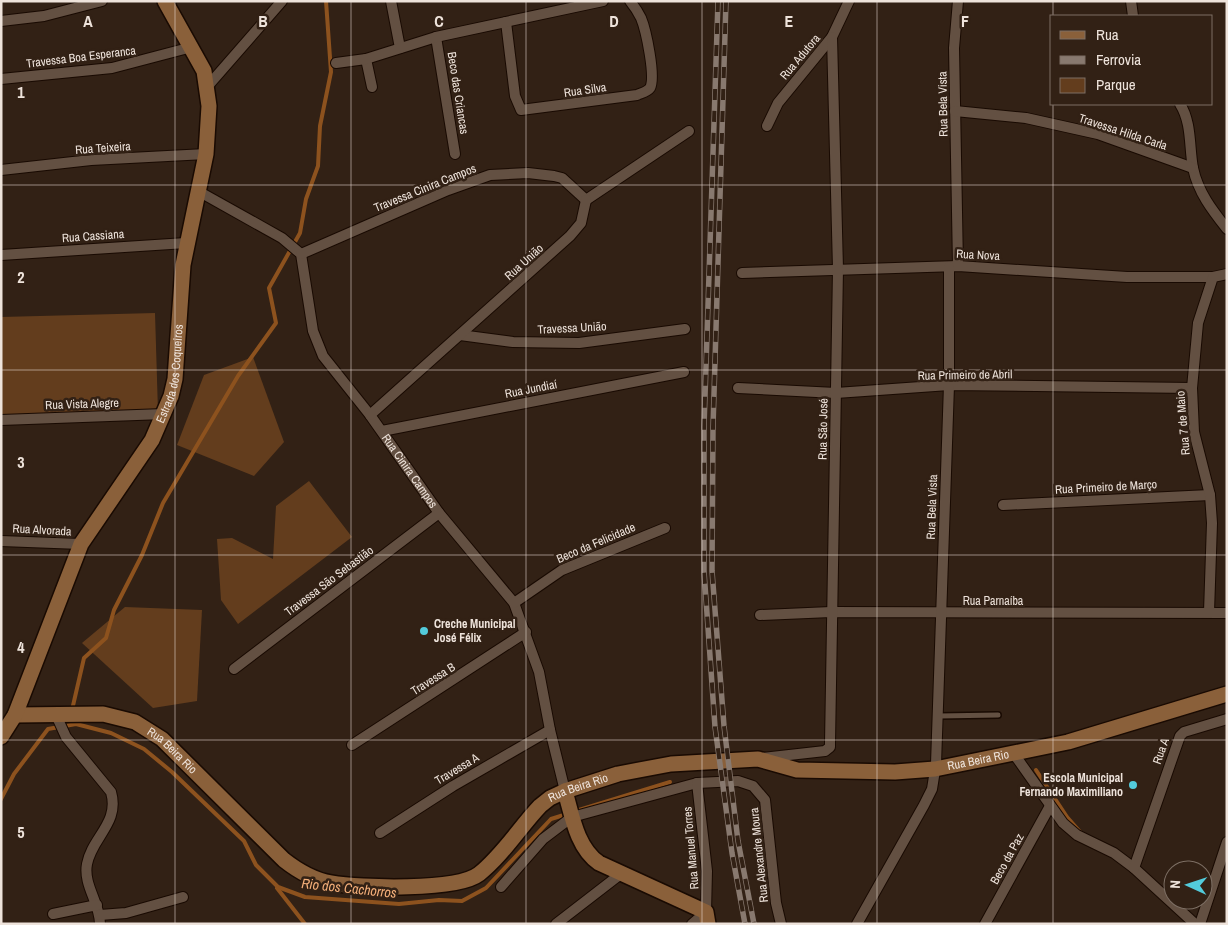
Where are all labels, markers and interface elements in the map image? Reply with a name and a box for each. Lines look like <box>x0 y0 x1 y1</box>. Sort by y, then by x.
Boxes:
text: A <box>83 10 93 32</box>
text: B <box>258 10 268 32</box>
text: C <box>434 10 444 32</box>
text: D <box>609 10 619 32</box>
text: E <box>785 10 794 32</box>
text: F <box>961 10 969 32</box>
legend <box>1050 15 1213 105</box>
text: Rua <box>1096 24 1119 45</box>
street label: Rua Adutora <box>776 31 824 83</box>
street label: Travessa Boa Esperanca <box>25 42 137 72</box>
text: Ferrovia <box>1096 49 1141 70</box>
street label: Beco das Criancas <box>444 51 472 135</box>
street label: Rua Bela Vista <box>934 71 952 137</box>
text: Parque <box>1096 74 1136 95</box>
street label: Rua Silva <box>563 79 608 101</box>
text: 1 <box>17 81 25 103</box>
street label: Travessa Hilda Carla <box>1077 110 1170 154</box>
street label: Rua Teixeira <box>75 138 132 158</box>
street label: Travessa Cinira Campos <box>371 160 479 216</box>
street label: Rua Cassiana <box>61 226 125 246</box>
street label: Rua União <box>501 240 547 284</box>
street label: Rua Nova <box>956 246 1001 264</box>
text: 2 <box>17 266 25 288</box>
street label: Travessa União <box>537 318 607 338</box>
street label: Estrada dos Coqueiros <box>152 324 187 425</box>
street label: Rua Primeiro de Abril <box>918 366 1012 384</box>
street label: Rua Jundiaí <box>503 376 559 402</box>
street label: Rua 7 de Maio <box>1172 390 1194 456</box>
street label: Rua Vista Alegre <box>45 395 119 413</box>
street label: Rua São José <box>814 398 832 460</box>
street label: Rua Cinira Campos <box>378 431 441 511</box>
text: 3 <box>17 451 25 473</box>
street label: Rua Bela Vista <box>923 473 941 540</box>
street label: Rua Primeiro de Março <box>1055 476 1157 498</box>
street label: Beco da Felicidade <box>554 519 638 567</box>
street label: Rua Alvorada <box>12 520 72 540</box>
street label: Travessa São Sebastião <box>281 542 377 620</box>
street label: Rua Parnaíba <box>963 593 1024 609</box>
place label: Creche Municipal José Félix <box>434 616 516 646</box>
marker: Creche Municipal José Félix <box>418 625 430 637</box>
text: 4 <box>17 636 25 658</box>
street label: Travessa B <box>408 659 459 699</box>
street label: Rua Beira Rio <box>144 724 201 777</box>
street label: Rua A <box>1149 735 1173 766</box>
street label: Rua Beira Rio <box>946 746 1010 774</box>
street label: Travessa A <box>432 749 482 788</box>
street label: Rua Beira Rio <box>546 770 610 806</box>
place label: Escola Municipal Fernando Maximiliano <box>1020 770 1123 800</box>
marker: Escola Municipal Fernando Maximiliano <box>1127 779 1139 791</box>
street label: Rua Manuel Torres <box>679 806 703 890</box>
street label: Rua Alexandre Moura <box>746 806 772 903</box>
text: 5 <box>17 821 25 843</box>
street label: Beco da Paz <box>986 831 1028 887</box>
north arrow <box>1163 860 1213 910</box>
water label: Rio dos Cachorros <box>300 874 398 902</box>
text: N <box>1166 880 1184 889</box>

